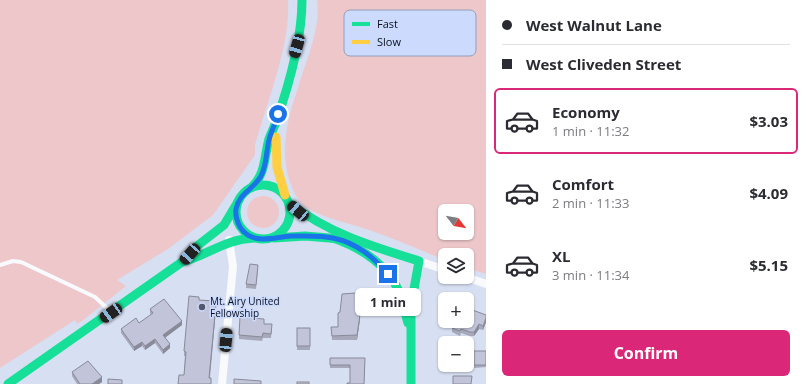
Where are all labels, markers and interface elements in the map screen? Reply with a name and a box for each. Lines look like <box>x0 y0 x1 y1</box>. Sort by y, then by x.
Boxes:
legend <box>344 10 476 56</box>
text: West Walnut Lane <box>526 15 662 35</box>
text: Fast <box>377 16 398 31</box>
car <box>288 33 306 59</box>
text: Slow <box>377 34 401 49</box>
text: West Cliveden Street <box>526 54 681 74</box>
text: Economy <box>552 102 620 122</box>
icon: car <box>504 103 540 139</box>
route start <box>269 105 287 123</box>
text: $3.03 <box>749 111 788 131</box>
text: 1 min · 11:32 <box>552 122 629 140</box>
text: Comfort <box>552 174 614 194</box>
icon: car <box>504 175 540 211</box>
text: $4.09 <box>749 183 788 203</box>
text: 2 min · 11:33 <box>552 194 629 212</box>
car <box>285 199 311 223</box>
north arrow <box>438 204 474 240</box>
map controls <box>438 204 474 372</box>
car <box>178 241 202 267</box>
text: XL <box>552 246 570 266</box>
icon: car <box>504 247 540 283</box>
button: layers <box>438 248 474 284</box>
text: $5.15 <box>749 255 788 275</box>
route end <box>379 265 397 283</box>
text: 3 min · 11:34 <box>552 266 629 284</box>
callout: 1 min <box>355 288 421 316</box>
button: + <box>438 292 474 328</box>
text: 1 min <box>370 293 406 311</box>
place label: Mt. Airy United Fellowship <box>210 294 280 320</box>
car <box>98 301 124 325</box>
marker: Mt. Airy United Fellowship <box>197 302 207 312</box>
car <box>219 328 233 352</box>
button: Confirm <box>502 330 790 376</box>
button: − <box>438 336 474 372</box>

